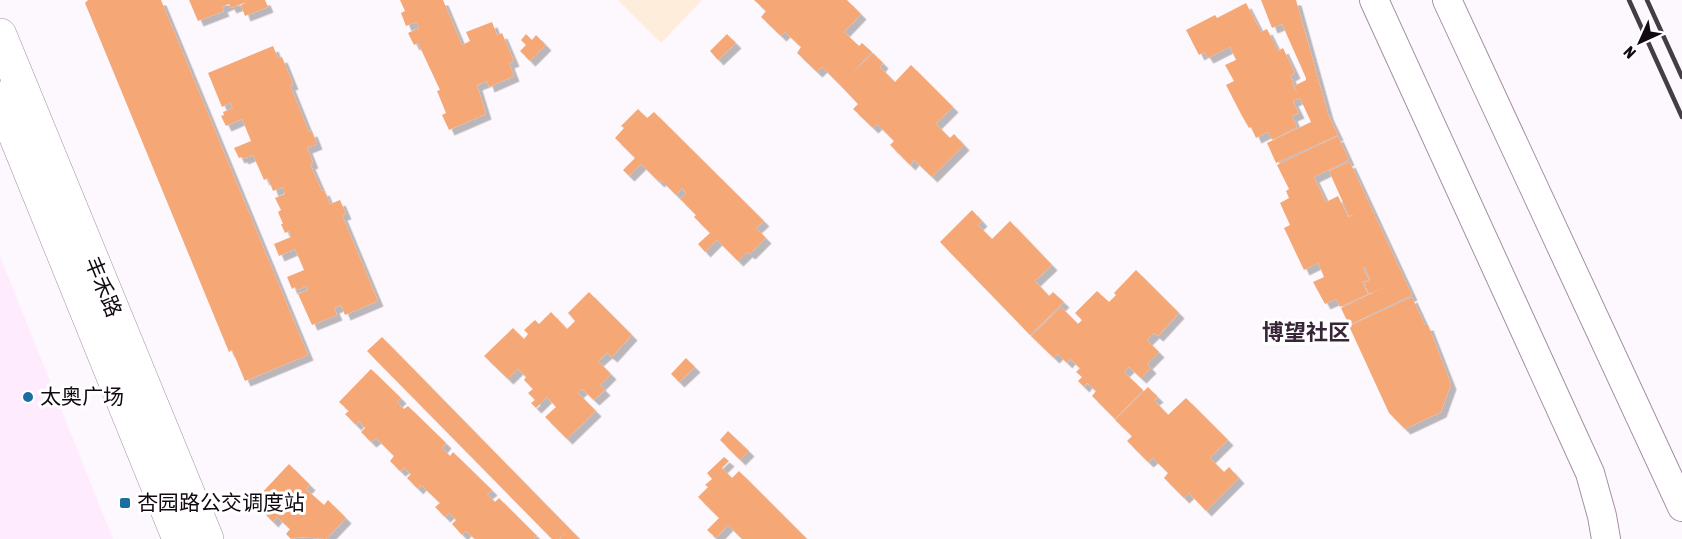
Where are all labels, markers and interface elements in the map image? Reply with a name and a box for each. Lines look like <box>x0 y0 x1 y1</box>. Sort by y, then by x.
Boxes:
north arrow <box>1610 12 1670 72</box>
text: N <box>1620 43 1639 62</box>
street label: 丰禾路 <box>81 253 127 320</box>
district label: 博望社区 <box>1262 319 1350 345</box>
place label: 太奥广场 <box>40 384 124 408</box>
marker: 太奥广场 <box>21 390 35 404</box>
place label: 杏园路公交调度站 <box>137 490 305 514</box>
marker: 杏园路公交调度站 <box>118 496 132 510</box>

